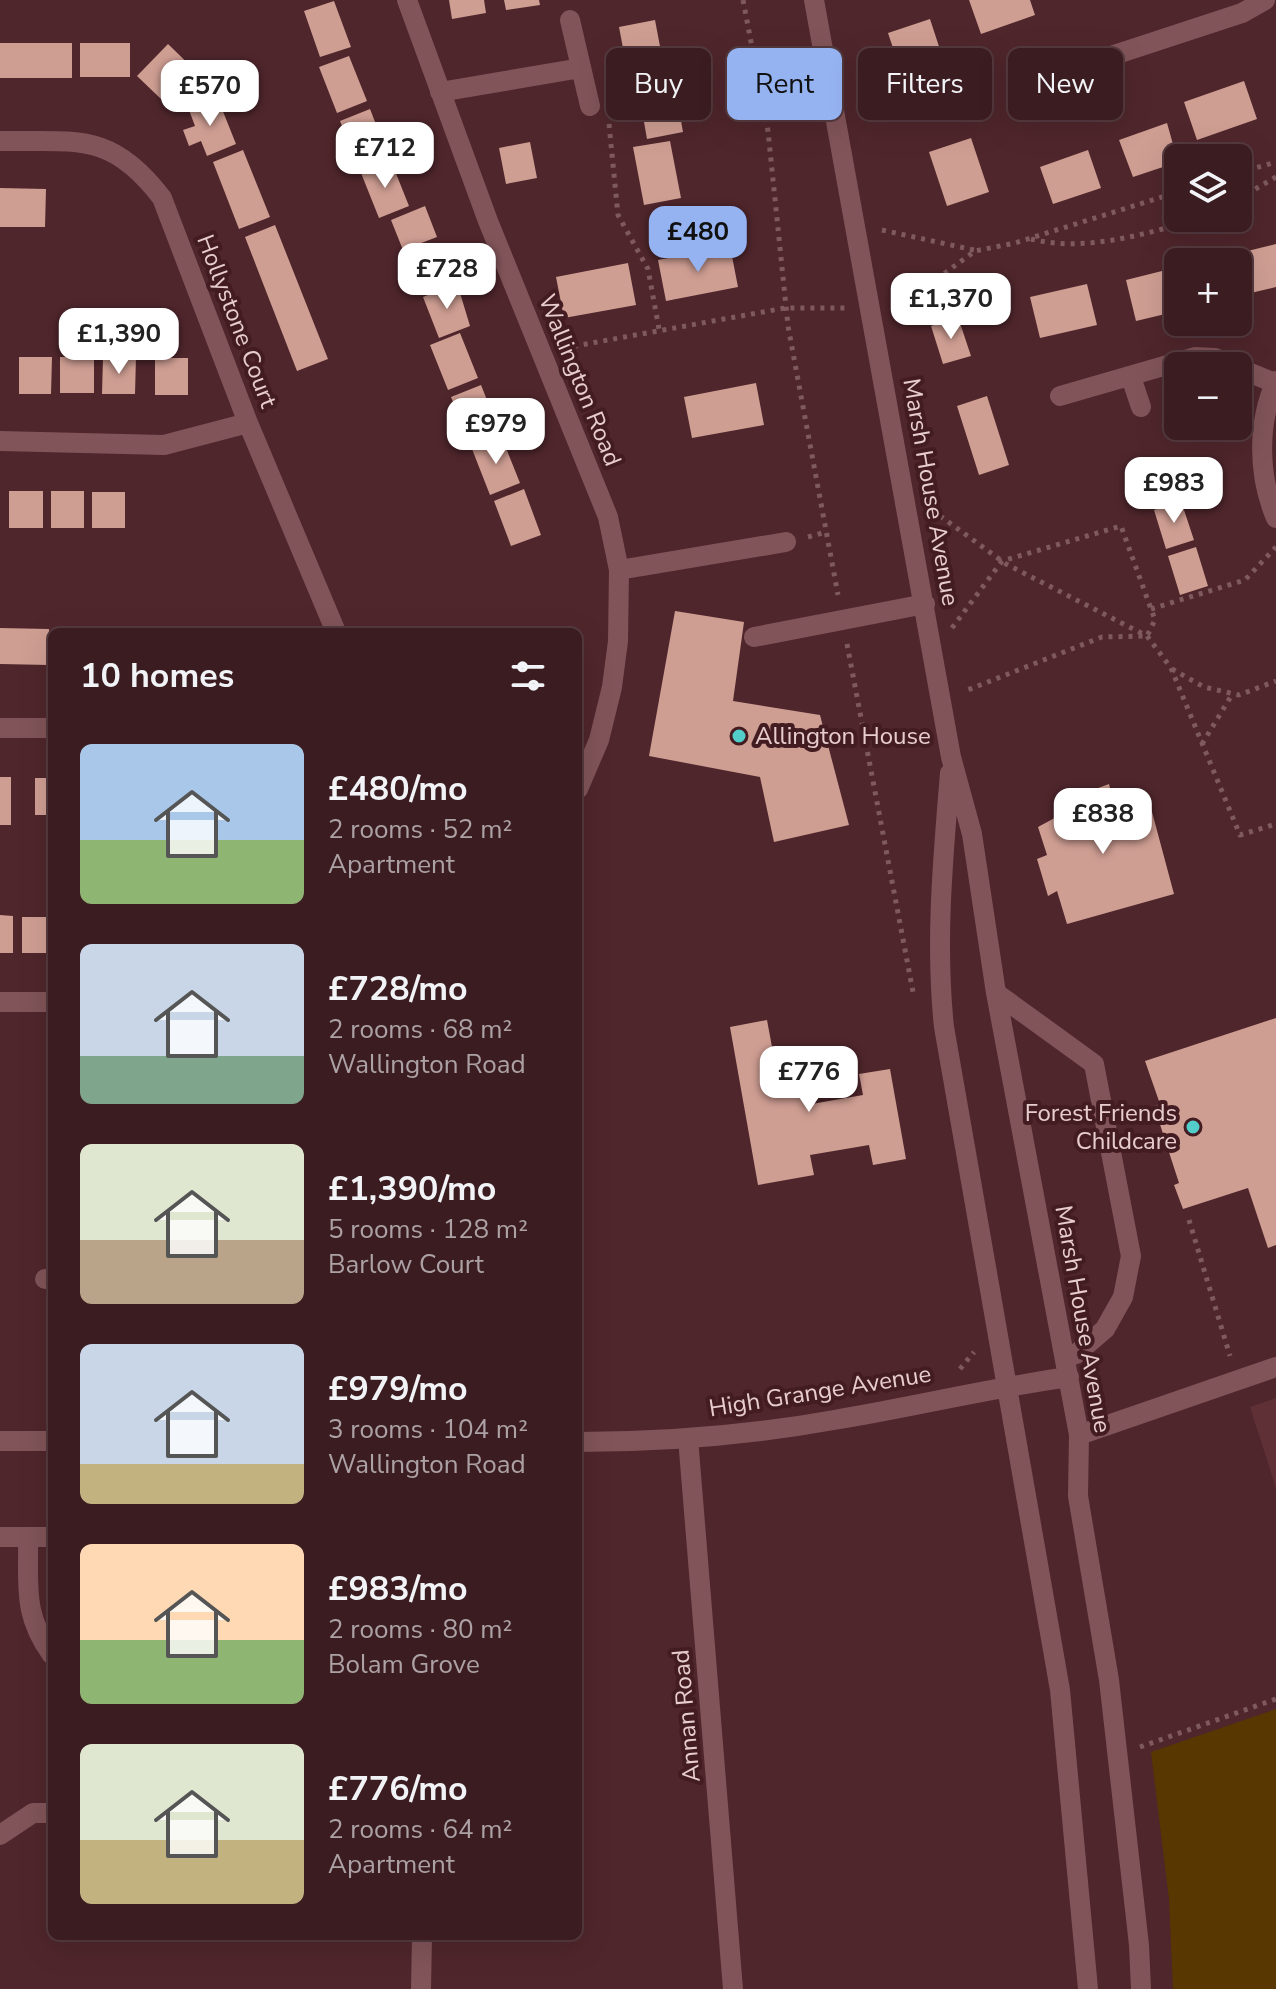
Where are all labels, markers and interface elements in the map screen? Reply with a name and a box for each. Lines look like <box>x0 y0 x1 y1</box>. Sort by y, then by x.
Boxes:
chip: Buy <box>606 48 711 120</box>
chip: Rent <box>727 48 842 120</box>
chip: Filters <box>858 48 992 120</box>
chip: New <box>1008 48 1123 120</box>
pin: £570 <box>163 60 257 128</box>
text: £570 <box>179 68 241 103</box>
pin: £712 <box>338 122 432 190</box>
text: £712 <box>354 130 416 165</box>
map controls <box>1164 144 1252 440</box>
button: layers <box>1164 144 1252 232</box>
pin: £480 <box>651 206 745 274</box>
text: £480 <box>667 214 729 249</box>
street label: Hollystone Court <box>189 230 285 413</box>
pin: £728 <box>400 243 494 311</box>
button: + <box>1164 248 1252 336</box>
text: £728 <box>416 251 478 286</box>
pin: £1,370 <box>886 273 1016 341</box>
text: £1,370 <box>909 281 993 316</box>
street label: Wallington Road <box>531 289 629 471</box>
pin: £1,390 <box>54 308 184 376</box>
text: £1,390 <box>77 316 161 351</box>
button: − <box>1164 352 1252 440</box>
street label: Marsh House Avenue <box>895 376 967 608</box>
pin: £979 <box>449 398 543 466</box>
text: £979 <box>465 406 527 441</box>
pin: £983 <box>1127 457 1221 525</box>
text: £983 <box>1143 465 1205 500</box>
text: 10 homes <box>80 653 234 699</box>
icon: filters <box>506 654 550 698</box>
place label: Allington House <box>755 720 931 752</box>
marker: Allington House <box>730 727 748 745</box>
text: £480/mo <box>328 766 468 812</box>
icon: home <box>144 776 240 872</box>
pin: £838 <box>1056 788 1150 856</box>
text: £838 <box>1072 796 1134 831</box>
text: 2 rooms · 52 m² <box>328 812 512 847</box>
text: Apartment <box>328 847 455 882</box>
text: £728/mo <box>328 966 468 1012</box>
icon: home <box>144 976 240 1072</box>
text: 2 rooms · 68 m² <box>328 1012 512 1047</box>
pin: £776 <box>762 1046 856 1114</box>
text: Wallington Road <box>328 1047 526 1082</box>
text: £776 <box>778 1054 840 1089</box>
place label: Forest Friends Childcare <box>1025 1097 1177 1157</box>
marker: Forest Friends Childcare <box>1184 1118 1202 1136</box>
text: £1,390/mo <box>328 1166 496 1212</box>
icon: home <box>144 1176 240 1272</box>
street label: Marsh House Avenue <box>1047 1203 1119 1435</box>
text: 5 rooms · 128 m² <box>328 1212 528 1247</box>
text: Barlow Court <box>328 1247 484 1282</box>
street label: High Grange Avenue <box>707 1358 933 1424</box>
text: £979/mo <box>328 1366 468 1412</box>
icon: home <box>144 1376 240 1472</box>
text: 3 rooms · 104 m² <box>328 1412 528 1447</box>
text: Wallington Road <box>328 1447 526 1482</box>
text: £983/mo <box>328 1566 468 1612</box>
icon: home <box>144 1576 240 1672</box>
text: 2 rooms · 80 m² <box>328 1612 512 1647</box>
text: Bolam Grove <box>328 1647 480 1682</box>
street label: Annan Road <box>664 1648 708 1784</box>
text: £776/mo <box>328 1766 468 1812</box>
icon: home <box>144 1776 240 1872</box>
text: 2 rooms · 64 m² <box>328 1812 512 1847</box>
text: Apartment <box>328 1847 455 1882</box>

